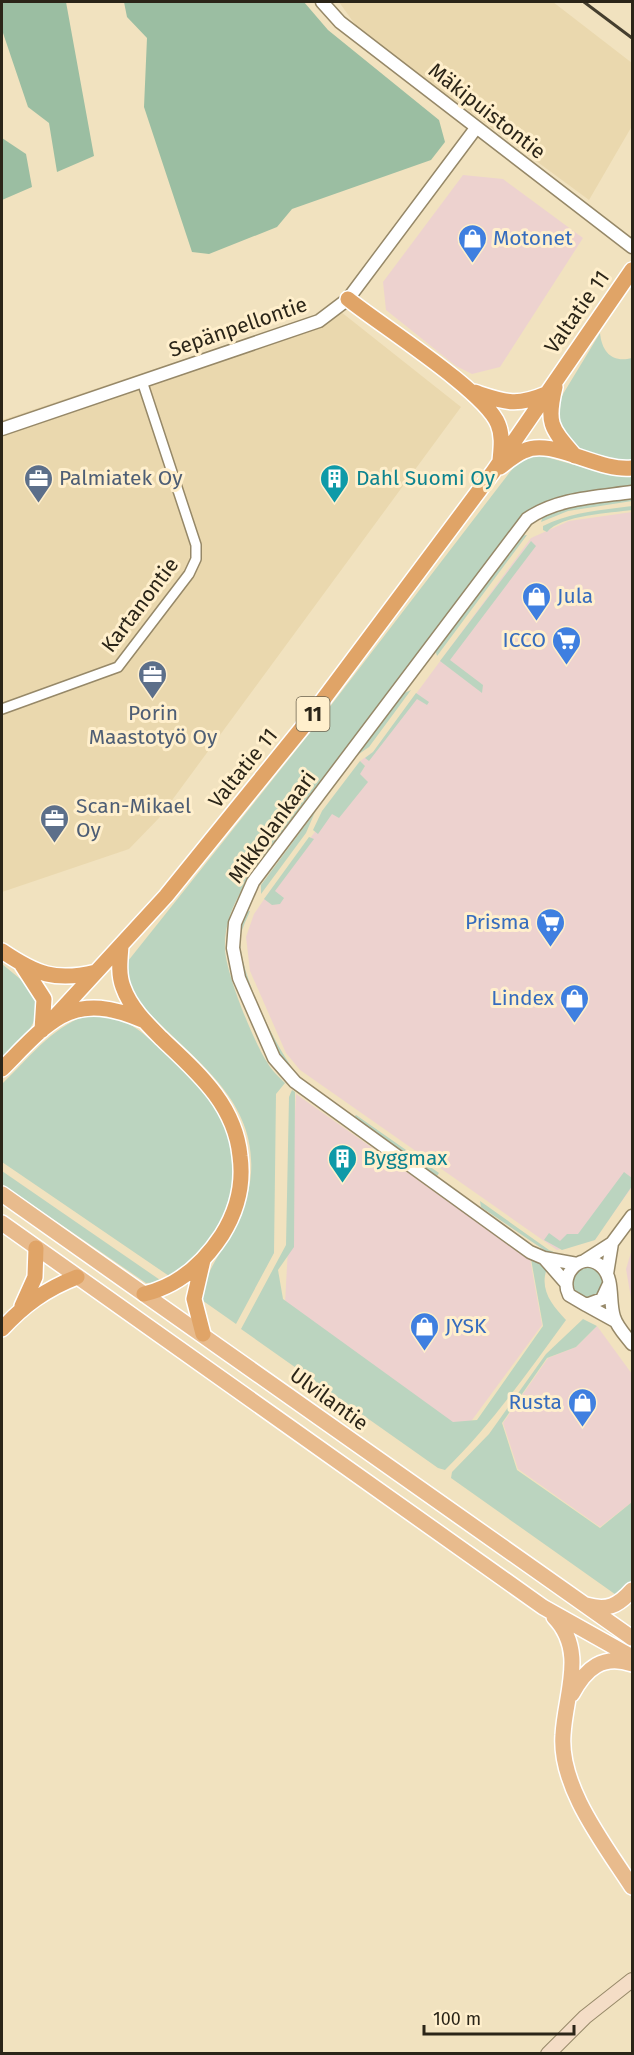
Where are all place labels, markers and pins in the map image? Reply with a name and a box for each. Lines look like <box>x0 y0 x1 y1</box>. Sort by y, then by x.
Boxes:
shop icon: Motonet <box>456 222 488 264</box>
place label: Motonet <box>493 225 573 251</box>
office icon: Palmiatek Oy <box>22 462 54 504</box>
building icon: Dahl Suomi Oy <box>319 462 351 504</box>
place label: Palmiatek Oy <box>59 465 183 491</box>
place label: Dahl Suomi Oy <box>356 465 496 491</box>
shop icon: Jula <box>520 580 552 622</box>
place label: Jula <box>557 583 593 609</box>
supermarket icon: ICCO <box>551 624 583 666</box>
place label: ICCO <box>503 627 546 653</box>
office icon: Porin Maastotyö Oy <box>137 658 169 700</box>
place label: Porin Maastotyö Oy <box>89 700 218 750</box>
place label: Scan-Mikael Oy <box>76 793 191 843</box>
office icon: Scan-Mikael Oy <box>39 802 71 844</box>
supermarket icon: Prisma <box>535 906 567 948</box>
place label: Prisma <box>465 909 530 935</box>
shop icon: Lindex <box>559 982 591 1024</box>
place label: Lindex <box>491 985 555 1011</box>
building icon: Byggmax <box>326 1142 358 1184</box>
place label: Byggmax <box>363 1145 448 1171</box>
shop icon: JYSK <box>408 1310 440 1352</box>
place label: JYSK <box>445 1313 487 1339</box>
shop icon: Rusta <box>567 1386 599 1428</box>
place label: Rusta <box>508 1389 562 1415</box>

